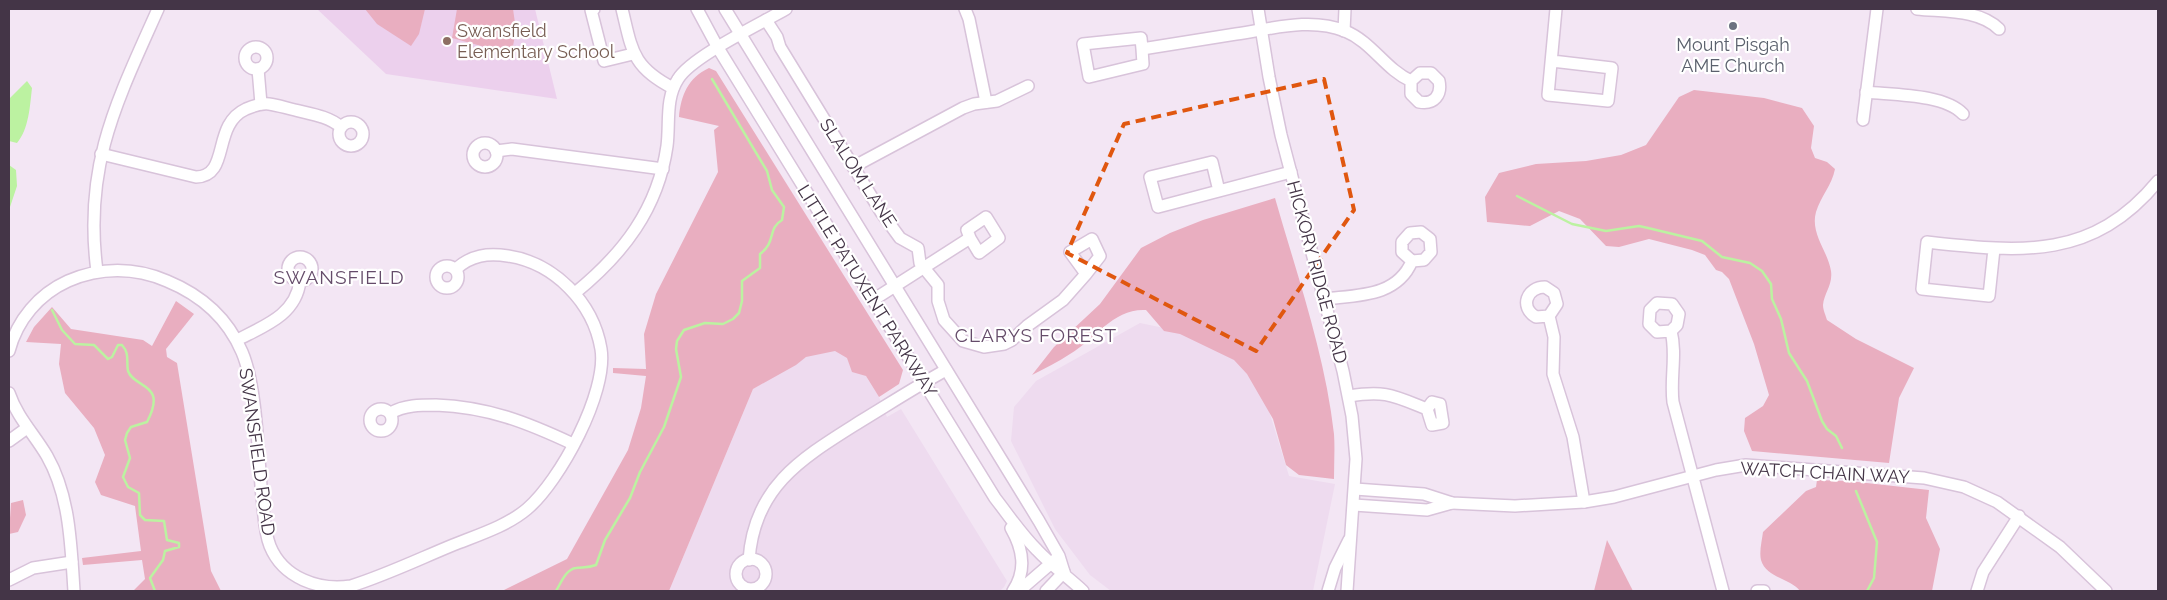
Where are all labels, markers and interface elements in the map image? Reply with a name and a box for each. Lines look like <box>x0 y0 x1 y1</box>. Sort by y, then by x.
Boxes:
place label: Swansfield Elementary School <box>457 20 615 62</box>
marker: Mount Pisgah AME Church <box>1727 20 1739 32</box>
place label: Mount Pisgah AME Church <box>1676 34 1790 76</box>
marker: Swansfield Elementary School <box>441 35 453 47</box>
street label: SLALOM LANE <box>816 115 901 231</box>
street label: HICKORY RIDGE ROAD <box>1283 178 1352 366</box>
street label: LITTLE PATUXENT PARKWAY <box>793 181 942 401</box>
district label: SWANSFIELD <box>273 266 405 288</box>
district label: CLARYS FOREST <box>955 324 1117 346</box>
street label: SWANSFIELD ROAD <box>235 367 280 537</box>
street label: WATCH CHAIN WAY <box>1740 458 1911 487</box>

